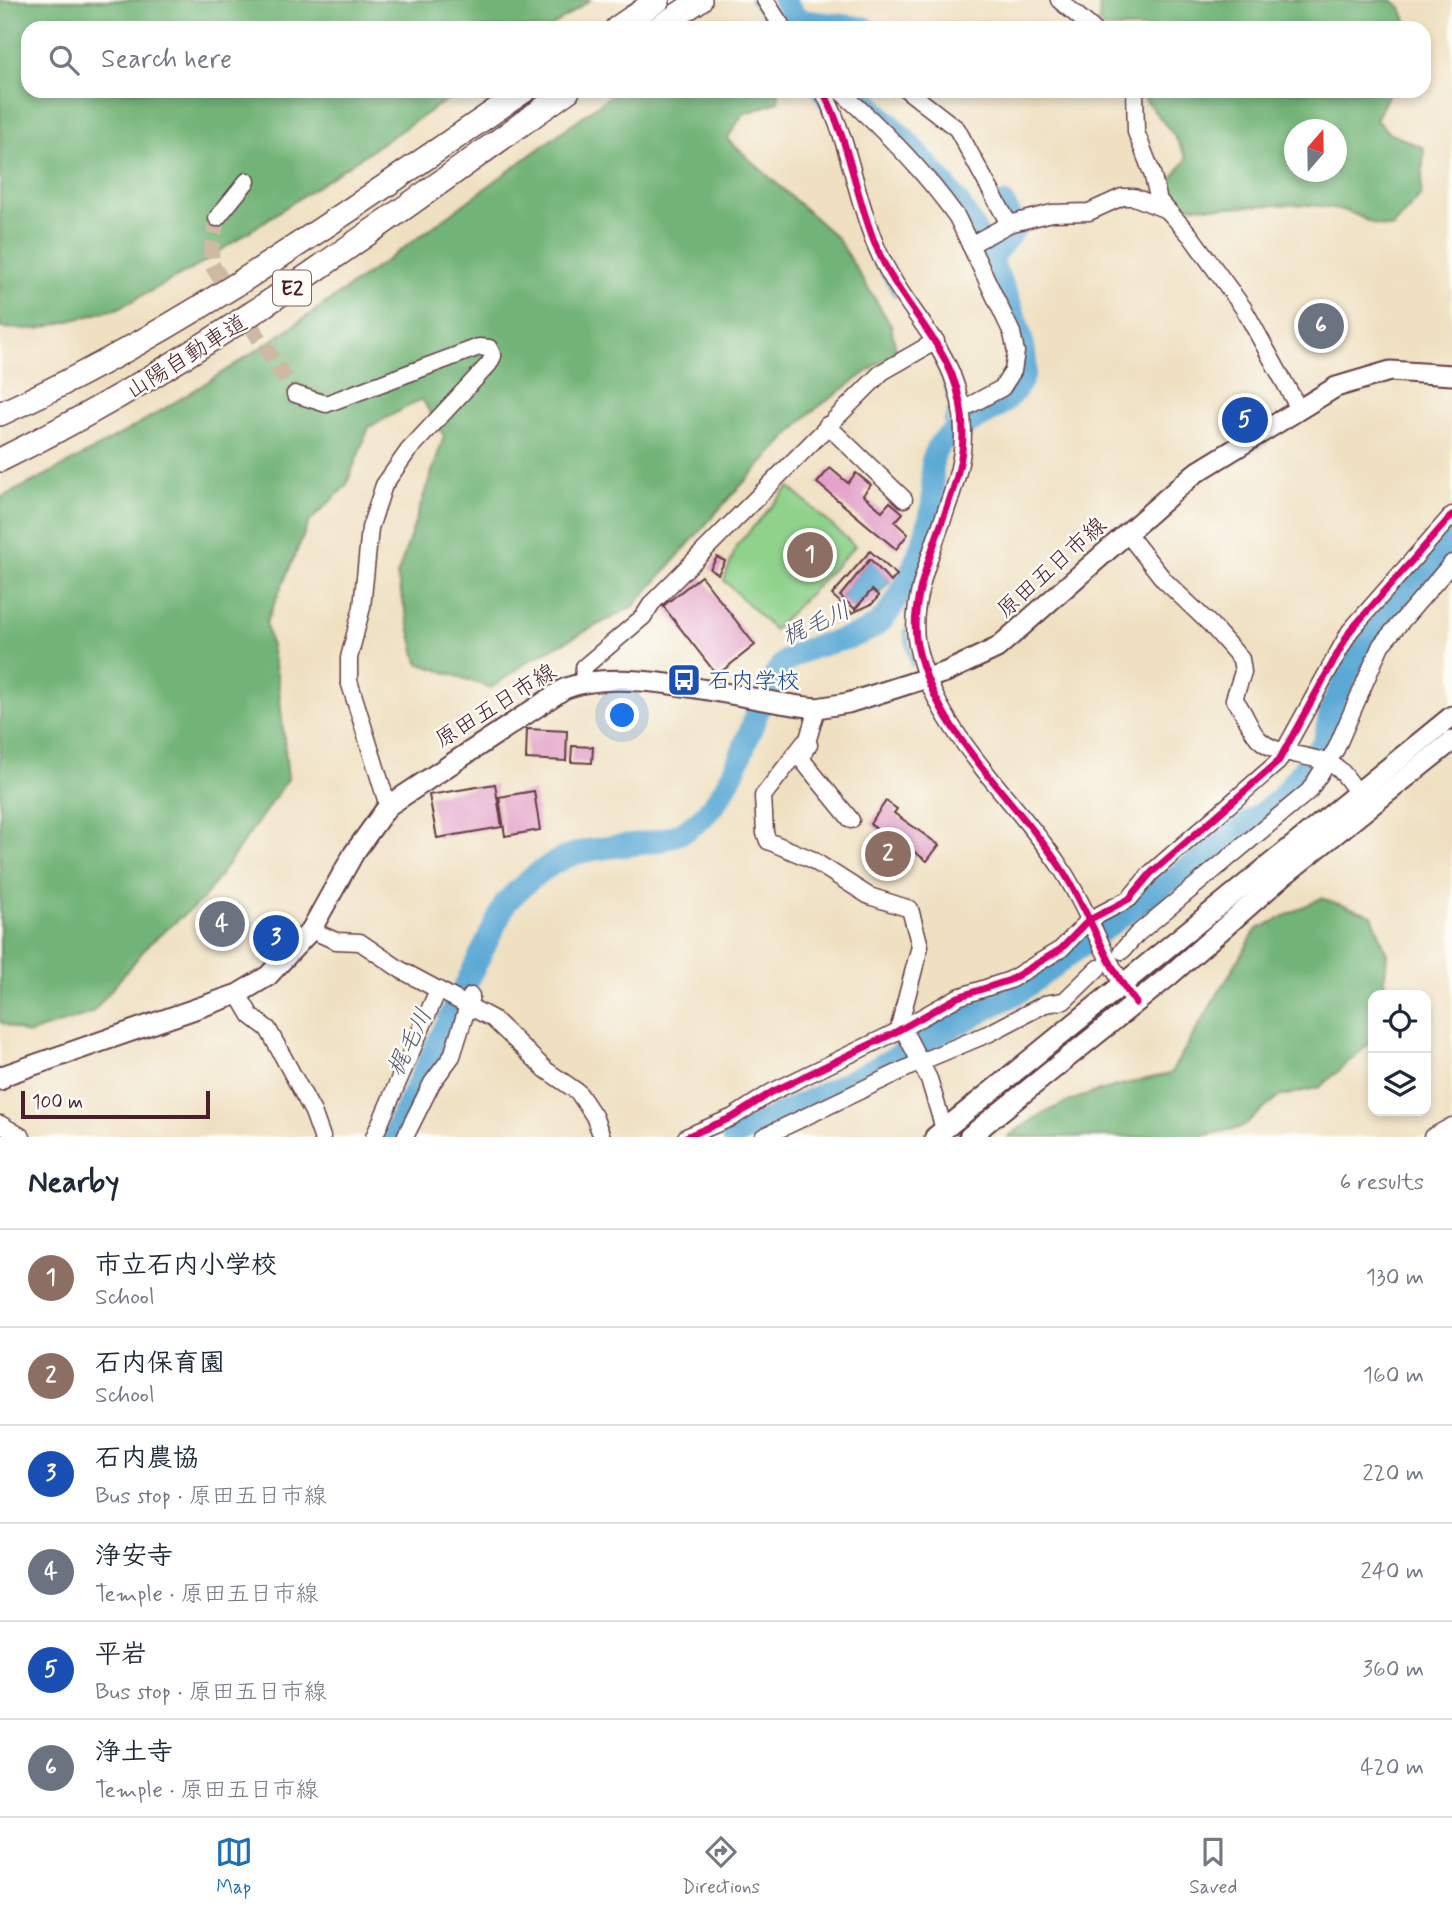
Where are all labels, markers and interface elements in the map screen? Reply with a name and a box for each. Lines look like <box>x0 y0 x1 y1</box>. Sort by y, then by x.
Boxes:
search box <box>21 21 1431 98</box>
icon: search <box>45 41 83 79</box>
text: Search here <box>101 43 232 77</box>
north arrow <box>1284 119 1347 182</box>
road number: E2 <box>273 270 311 306</box>
pin: 6 <box>1298 300 1344 352</box>
street label: 山陽自動車道 <box>121 308 254 407</box>
pin: 5 <box>1222 394 1268 446</box>
street label: 原田五日市線 <box>991 511 1114 626</box>
pin: 1 <box>787 529 833 581</box>
water label: 梶毛川 <box>777 596 856 653</box>
street label: 原田五日市線 <box>430 657 563 756</box>
bus stop icon: 石内学校 <box>665 661 703 699</box>
place label: 石内学校 <box>708 667 800 697</box>
your location <box>605 698 639 732</box>
pin: 2 <box>865 828 911 880</box>
pin: 4 <box>199 898 245 950</box>
pin: 3 <box>253 912 299 964</box>
map controls <box>1368 990 1431 1116</box>
button: locate <box>1368 990 1431 1053</box>
water label: 梶毛川 <box>381 1004 440 1082</box>
button: layers <box>1368 1053 1431 1116</box>
scale bar <box>21 1088 210 1120</box>
text: 100 m <box>32 1090 83 1115</box>
text: Nearby <box>28 1163 119 1202</box>
text: 6 results <box>1340 1168 1424 1198</box>
text: 市立石内小学校 <box>95 1249 277 1283</box>
text: 1 <box>46 1263 56 1293</box>
text: 130 m <box>1366 1263 1424 1293</box>
text: School <box>95 1283 155 1313</box>
text: 石内保育園 <box>95 1347 225 1381</box>
text: 2 <box>45 1361 57 1391</box>
text: 160 m <box>1363 1361 1424 1391</box>
text: School <box>95 1381 155 1411</box>
text: 石内農協 <box>95 1442 199 1476</box>
text: 3 <box>46 1459 56 1489</box>
text: 220 m <box>1362 1459 1424 1489</box>
text: Bus stop · 原田五日市線 <box>95 1482 327 1512</box>
text: 浄安寺 <box>95 1540 173 1574</box>
text: 4 <box>44 1557 58 1587</box>
text: 240 m <box>1360 1557 1424 1587</box>
text: Temple · 原田五日市線 <box>95 1580 319 1610</box>
text: 平岩 <box>95 1638 147 1672</box>
text: 5 <box>44 1655 58 1685</box>
text: 360 m <box>1363 1655 1424 1685</box>
text: Bus stop · 原田五日市線 <box>95 1678 327 1708</box>
text: 浄土寺 <box>95 1736 173 1770</box>
text: 6 <box>45 1753 57 1783</box>
text: 420 m <box>1360 1753 1424 1783</box>
text: Temple · 原田五日市線 <box>95 1776 319 1806</box>
tab: Map <box>215 1833 253 1900</box>
tab: Directions <box>682 1833 760 1900</box>
tab: Saved <box>1189 1833 1237 1900</box>

